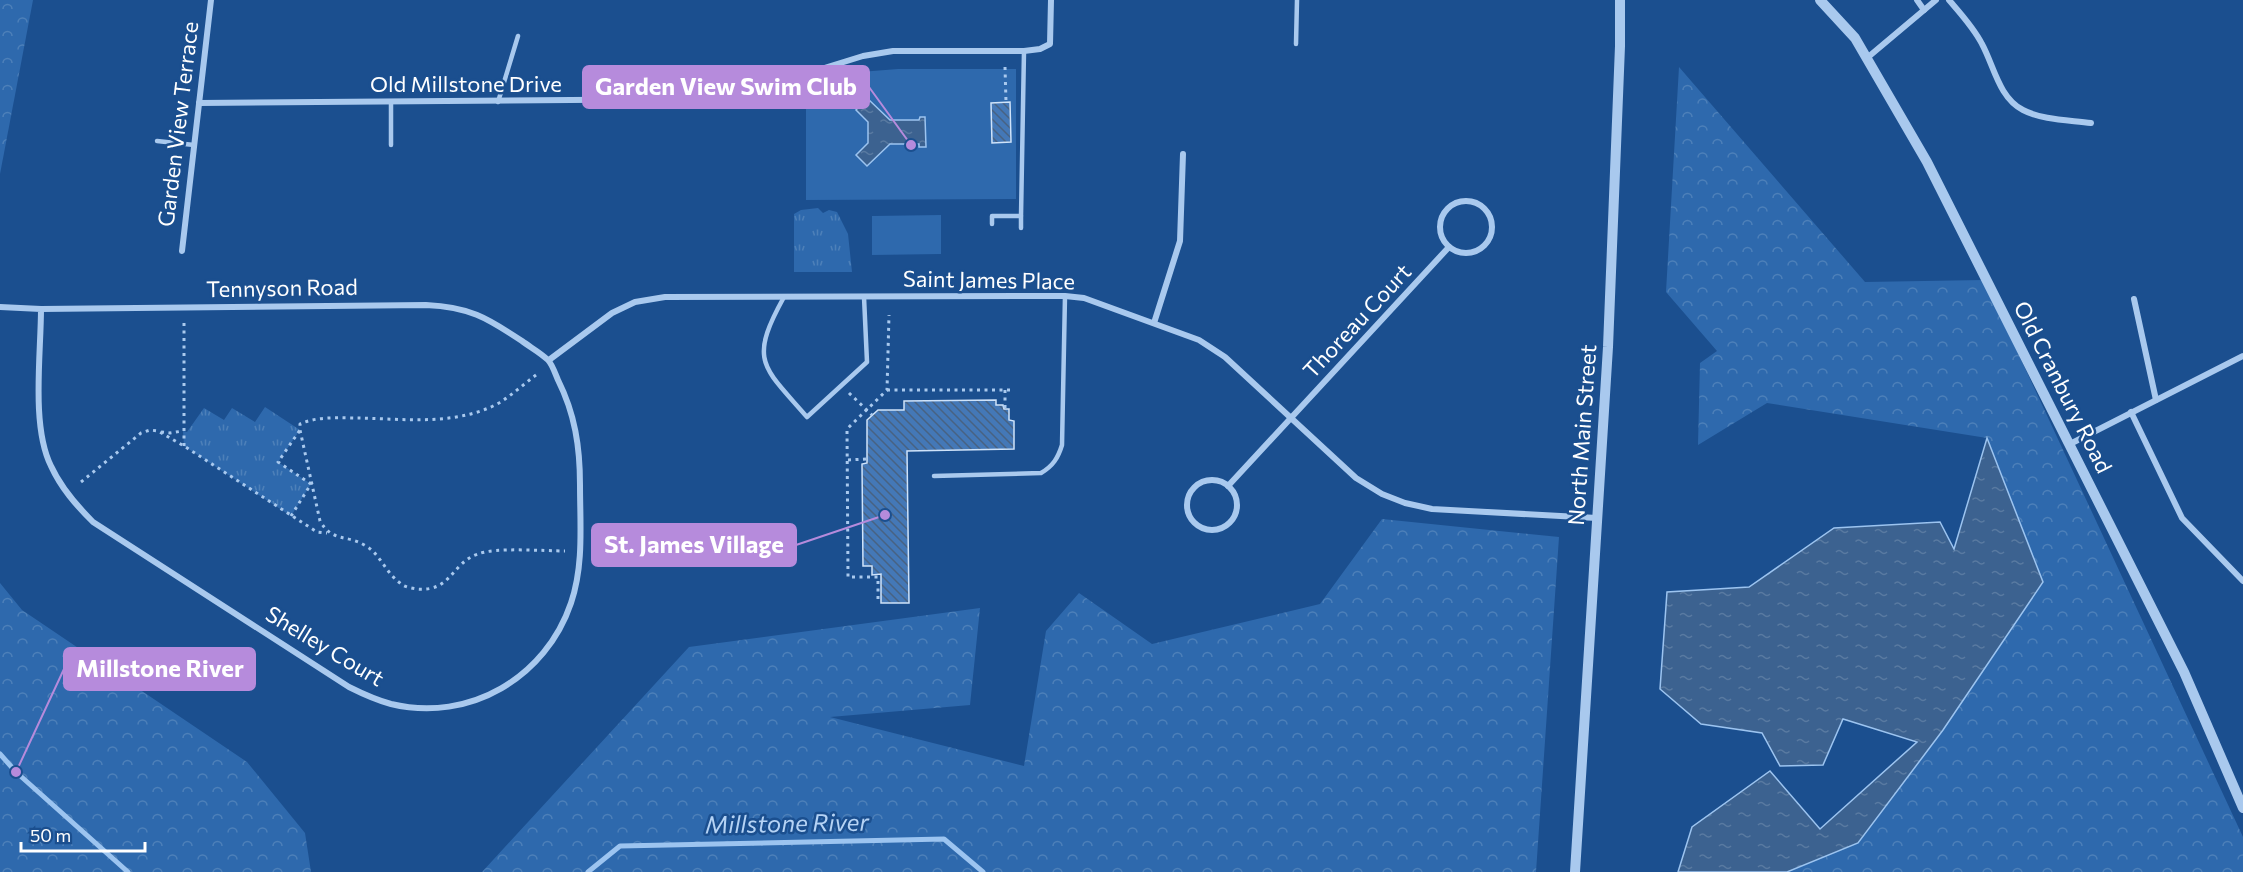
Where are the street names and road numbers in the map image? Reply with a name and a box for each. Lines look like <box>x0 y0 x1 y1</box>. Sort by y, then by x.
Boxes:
street label: Garden View Terrace <box>152 20 203 228</box>
street label: Old Millstone Drive <box>370 70 562 97</box>
street label: Thoreau Court <box>1297 258 1416 383</box>
street label: Saint James Place <box>903 264 1075 295</box>
street label: Tennyson Road <box>206 273 358 302</box>
street label: Old Cranbury Road <box>2008 296 2118 477</box>
street label: North Main Street <box>1562 344 1601 526</box>
street label: Shelley Court <box>261 600 389 692</box>

